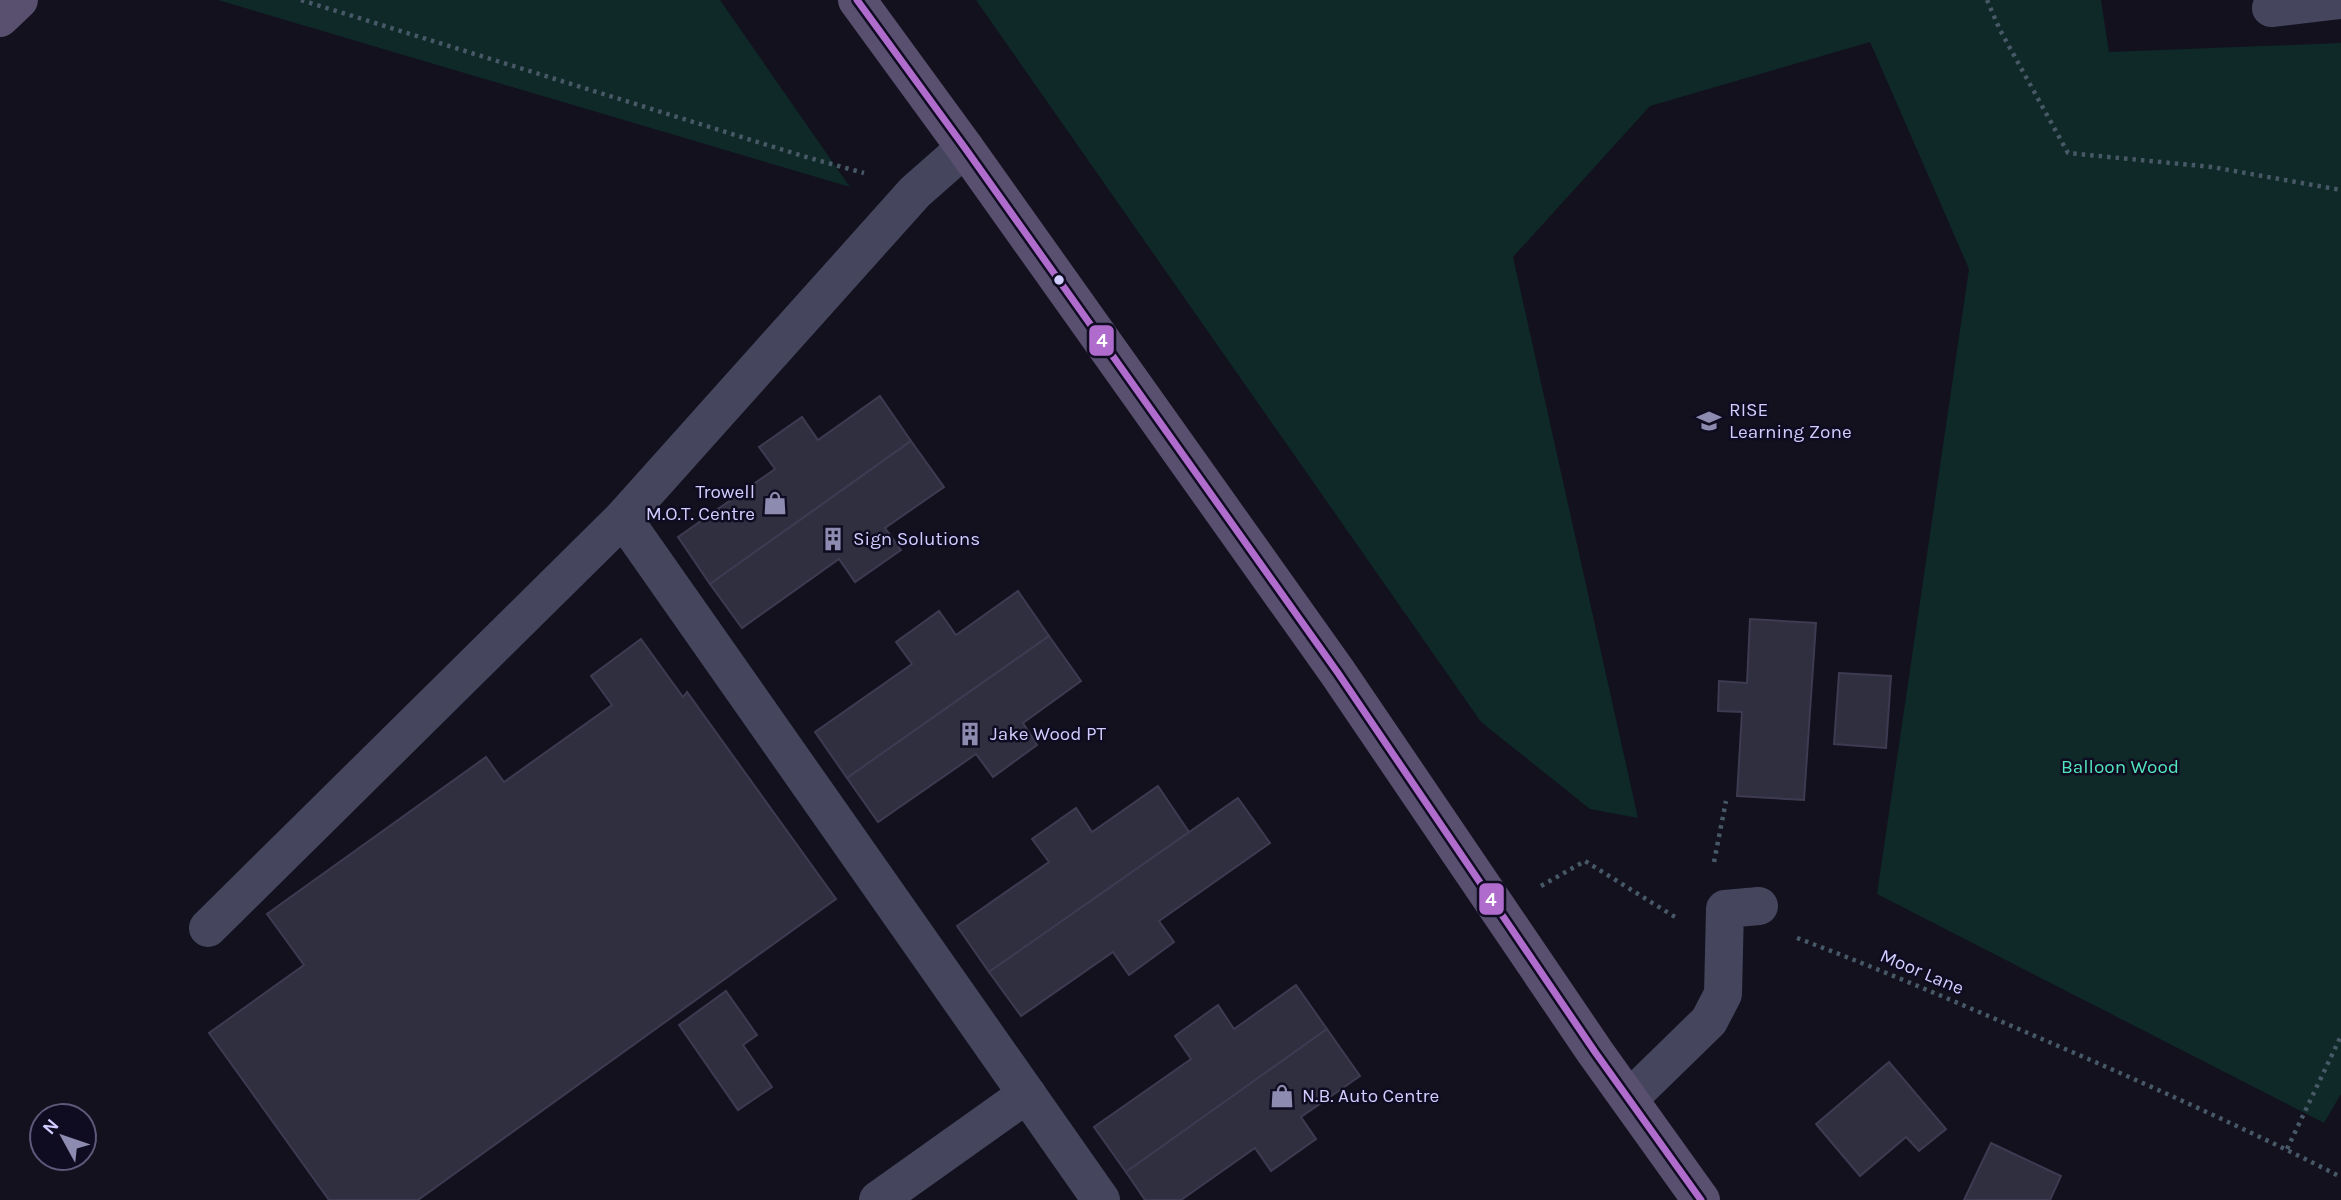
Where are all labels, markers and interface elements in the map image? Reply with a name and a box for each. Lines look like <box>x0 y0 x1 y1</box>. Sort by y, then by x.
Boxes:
unlabelled marker <box>1052 273 1066 287</box>
line badge: 4 <box>1088 324 1115 357</box>
text: 4 <box>1096 330 1108 352</box>
place label: RISE Learning Zone <box>1729 399 1852 443</box>
school or university icon: RISE Learning Zone <box>1695 407 1723 435</box>
place label: Trowell M.O.T. Centre <box>646 481 755 525</box>
shop icon: Trowell M.O.T. Centre <box>761 489 789 517</box>
building icon: Sign Solutions <box>819 525 847 553</box>
place label: Sign Solutions <box>853 528 980 550</box>
building icon: Jake Wood PT <box>956 720 984 748</box>
place label: Jake Wood PT <box>990 723 1107 745</box>
park label: Balloon Wood <box>2061 756 2179 778</box>
line badge: 4 <box>1478 882 1505 916</box>
text: 4 <box>1485 889 1497 911</box>
street label: Moor Lane <box>1877 945 1967 999</box>
shop icon: N.B. Auto Centre <box>1268 1082 1296 1110</box>
place label: N.B. Auto Centre <box>1302 1085 1439 1107</box>
north arrow <box>28 1102 98 1172</box>
text: N <box>38 1114 64 1139</box>

